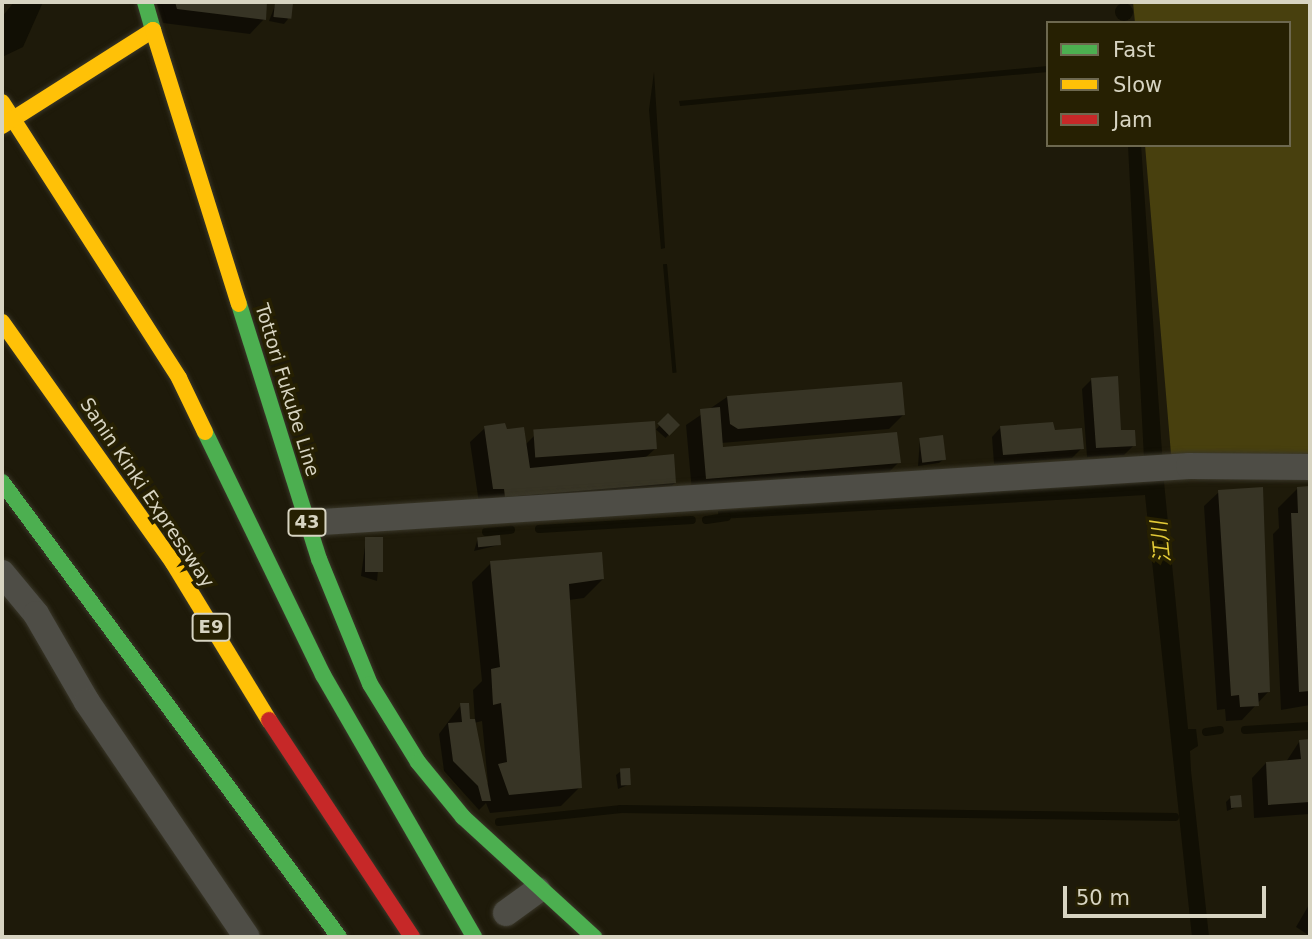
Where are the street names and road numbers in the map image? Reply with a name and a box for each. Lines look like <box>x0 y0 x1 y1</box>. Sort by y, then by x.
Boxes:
street label: Tottori Fukube Line <box>250 301 324 479</box>
street label: Sanin Kinki Expressway <box>75 394 219 592</box>
road number: 43 <box>286 508 328 536</box>
road number: E9 <box>190 612 232 642</box>

